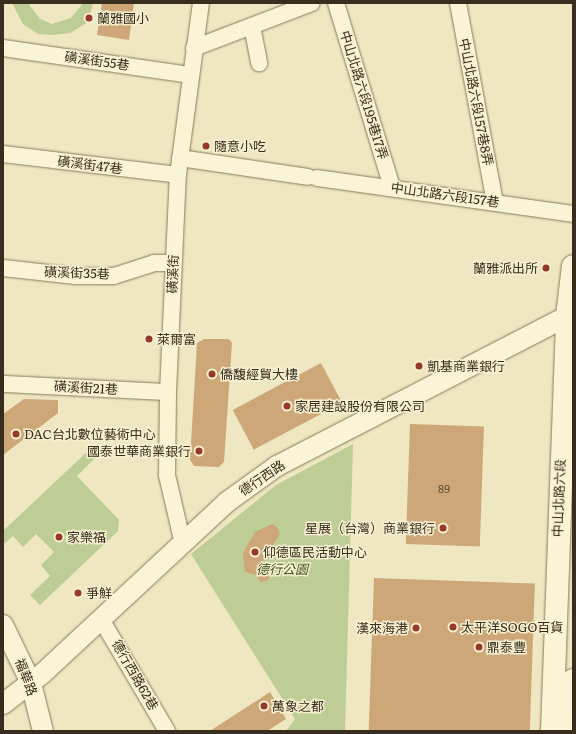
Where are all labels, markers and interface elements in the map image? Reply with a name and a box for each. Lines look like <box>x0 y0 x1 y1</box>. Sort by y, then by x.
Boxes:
place label: 蘭雅國小 <box>97 10 149 26</box>
marker: 蘭雅國小 <box>84 13 94 23</box>
street label: 中山北路六段195巷17弄 <box>337 29 391 161</box>
street label: 中山北路六段157巷8弄 <box>456 37 496 167</box>
street label: 磺溪街55巷 <box>64 49 130 73</box>
place label: 隨意小吃 <box>214 138 266 154</box>
marker: 隨意小吃 <box>201 141 211 151</box>
street label: 磺溪街47巷 <box>57 153 123 177</box>
street label: 中山北路六段157巷 <box>390 180 500 210</box>
street label: 磺溪街 <box>165 254 181 294</box>
place label: 蘭雅派出所 <box>473 260 538 276</box>
marker: 蘭雅派出所 <box>541 263 551 273</box>
street label: 磺溪街35巷 <box>44 264 110 282</box>
place label: 萊爾富 <box>157 331 196 347</box>
marker: 萊爾富 <box>144 334 154 344</box>
place label: 凱基商業銀行 <box>427 358 505 374</box>
marker: 凱基商業銀行 <box>414 361 424 371</box>
place label: 僑馥經貿大樓 <box>220 366 298 382</box>
marker: 僑馥經貿大樓 <box>207 369 217 379</box>
street label: 磺溪街21巷 <box>54 379 118 397</box>
place label: 家居建設股份有限公司 <box>295 398 425 414</box>
marker: 家居建設股份有限公司 <box>282 401 292 411</box>
place label: DAC台北數位藝術中心 <box>24 426 156 442</box>
marker: DAC台北數位藝術中心 <box>11 429 21 439</box>
place label: 國泰世華商業銀行 <box>87 443 191 459</box>
marker: 國泰世華商業銀行 <box>194 446 204 456</box>
street label: 德行西路 <box>236 457 288 499</box>
street label: 中山北路六段 <box>550 459 568 537</box>
house number: 89 <box>438 481 450 495</box>
place label: 星展（台灣）商業銀行 <box>305 520 435 536</box>
marker: 星展（台灣）商業銀行 <box>438 523 448 533</box>
place label: 家樂福 <box>67 529 106 545</box>
marker: 家樂福 <box>54 532 64 542</box>
place label: 仰德區民活動中心 <box>263 544 367 560</box>
marker: 仰德區民活動中心 <box>250 547 260 557</box>
park label: 德行公園 <box>256 561 308 577</box>
place label: 爭鮮 <box>86 585 112 601</box>
marker: 爭鮮 <box>73 588 83 598</box>
place label: 太平洋SOGO百貨 <box>461 619 563 635</box>
place label: 漢來海港 <box>356 620 408 636</box>
marker: 太平洋SOGO百貨 <box>448 622 458 632</box>
marker: 漢來海港 <box>411 623 421 633</box>
street label: 德行西路62巷 <box>109 637 161 713</box>
place label: 鼎泰豐 <box>487 639 526 655</box>
marker: 鼎泰豐 <box>474 642 484 652</box>
street label: 福華路 <box>12 656 40 698</box>
place label: 萬象之都 <box>272 698 324 714</box>
marker: 萬象之都 <box>259 701 269 711</box>

